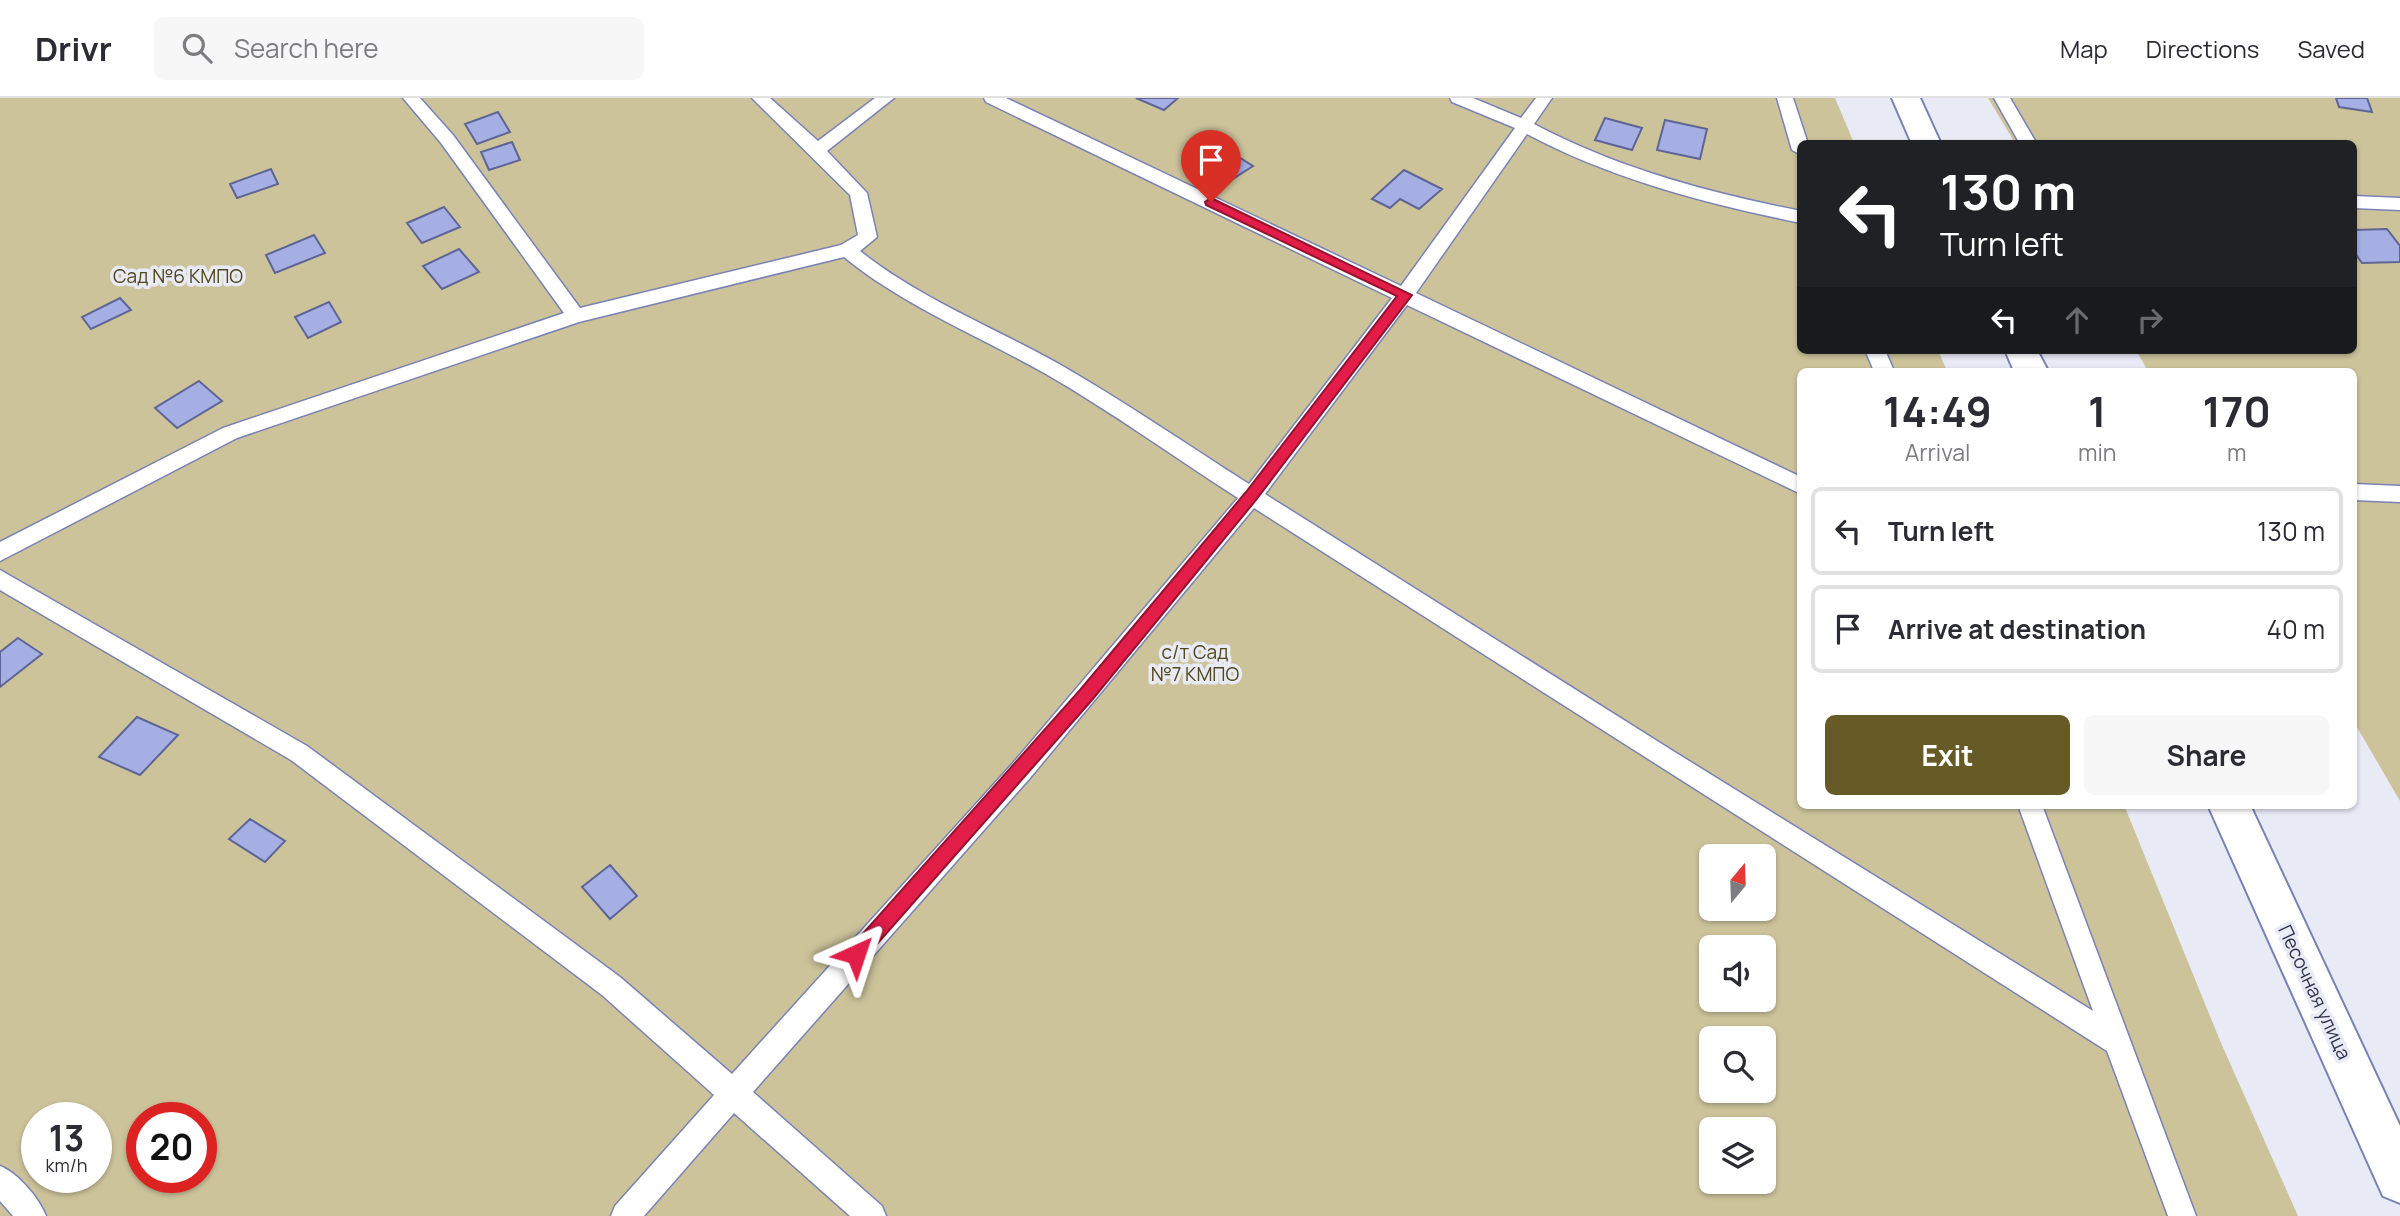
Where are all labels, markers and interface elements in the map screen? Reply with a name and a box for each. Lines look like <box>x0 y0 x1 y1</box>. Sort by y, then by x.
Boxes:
search box <box>154 17 644 80</box>
text: Drivr <box>35 26 112 71</box>
icon: search <box>178 29 216 67</box>
text: Search here <box>234 30 378 66</box>
text: Map <box>2060 32 2108 65</box>
text: Directions <box>2146 32 2259 65</box>
text: Saved <box>2297 32 2365 65</box>
pin <box>1181 130 1241 202</box>
icon: arrive <box>1192 141 1230 179</box>
text: 130 m <box>1940 158 2076 225</box>
icon: left <box>1825 168 1916 259</box>
text: Turn left <box>1940 222 2064 266</box>
park label: Сад №6 КМПО <box>113 263 243 289</box>
icon: left <box>1985 301 2023 339</box>
icon: ahead <box>2058 301 2096 339</box>
icon: right <box>2131 301 2169 339</box>
text: 14:49 <box>1883 382 1992 440</box>
text: 1 <box>2088 382 2106 440</box>
text: 170 <box>2203 382 2271 440</box>
text: Arrival <box>1905 436 1970 468</box>
text: min <box>2078 436 2117 468</box>
text: m <box>2227 436 2246 468</box>
icon: left <box>1829 512 1867 550</box>
text: Turn left <box>1888 513 1995 549</box>
text: 130 m <box>2257 513 2325 549</box>
icon: arrive <box>1829 610 1867 648</box>
text: Arrive at destination <box>1888 611 2146 647</box>
text: 40 m <box>2267 611 2325 647</box>
park label: с/т Сад №7 КМПО <box>1151 639 1239 687</box>
button: Exit <box>1825 715 2070 795</box>
button: Share <box>2084 715 2329 795</box>
north arrow <box>1699 844 1776 920</box>
map controls <box>1699 844 1776 1194</box>
position arrow <box>819 917 893 991</box>
street label: Песочная улица <box>2272 920 2358 1064</box>
button: sound <box>1699 935 1776 1012</box>
button: search <box>1699 1026 1776 1103</box>
speed limit sign: 20 <box>126 1102 217 1193</box>
text: 13 <box>49 1114 84 1162</box>
button: layers <box>1699 1117 1776 1194</box>
text: km/h <box>46 1153 87 1177</box>

